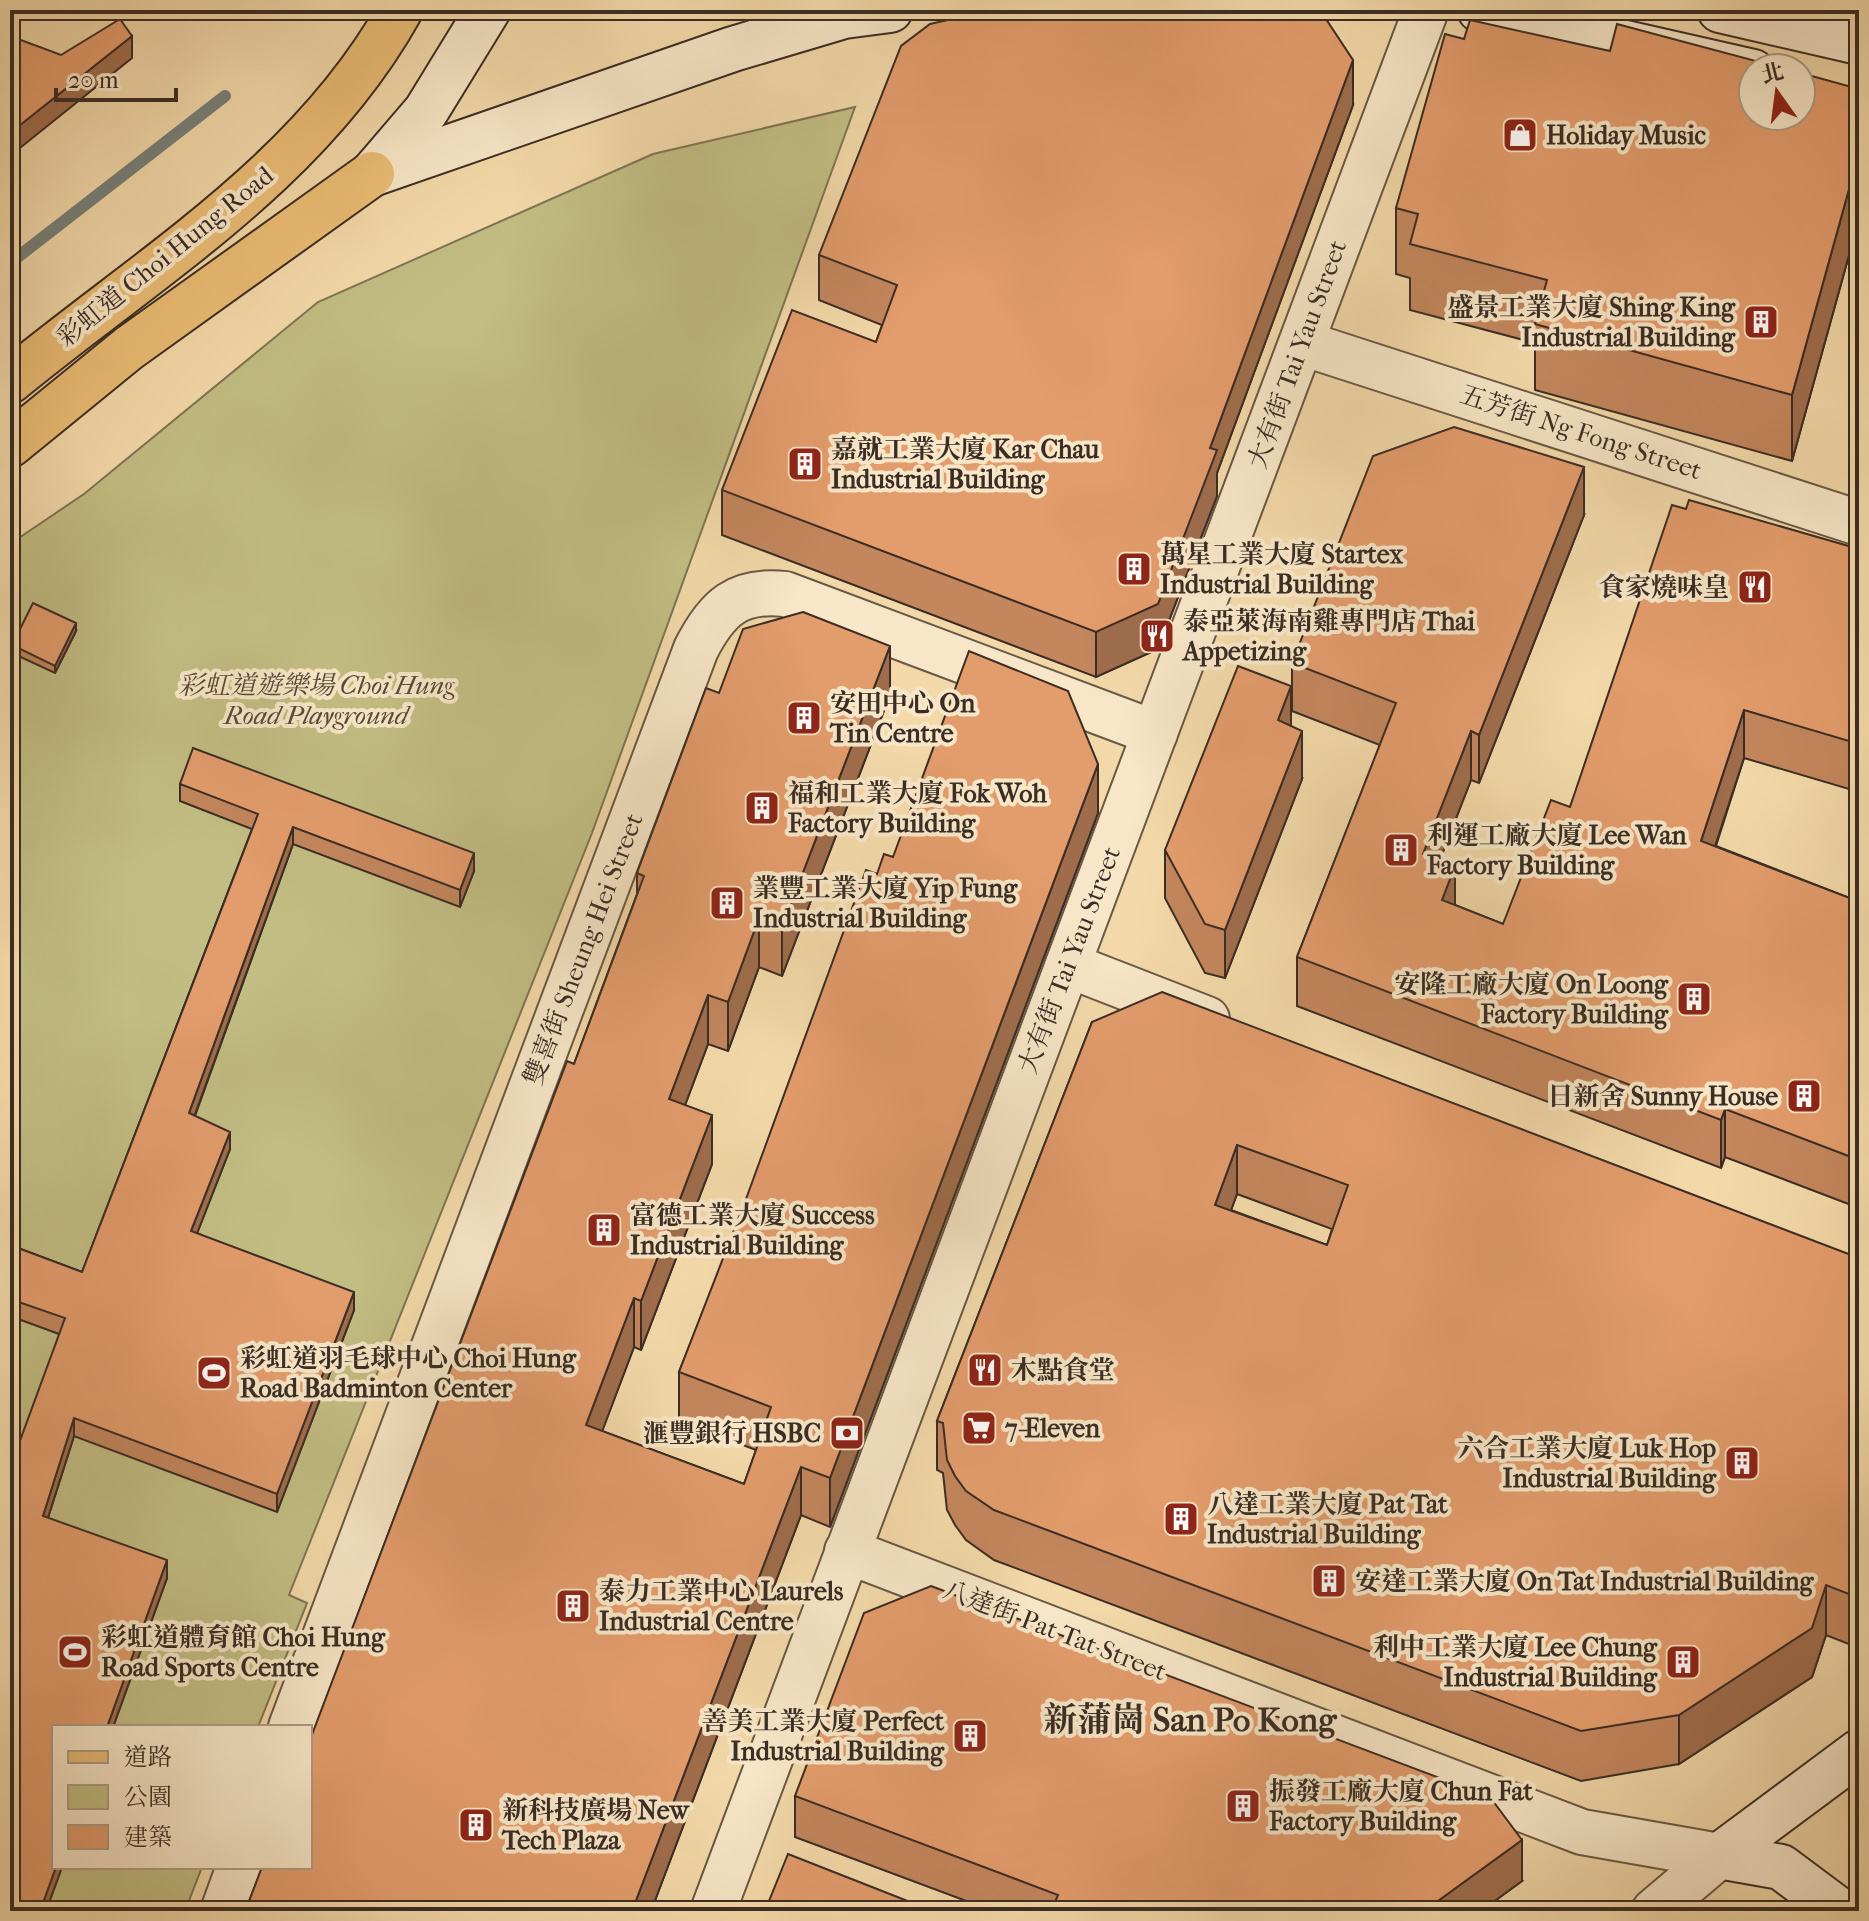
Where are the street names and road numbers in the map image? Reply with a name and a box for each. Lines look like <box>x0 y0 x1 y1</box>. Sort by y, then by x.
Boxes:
street label: 彩虹道 Choi Hung Road <box>51 159 280 353</box>
street label: 大有街 Tai Yau Street <box>1242 235 1353 473</box>
street label: 五芳街 Ng Fong Street <box>1456 379 1706 486</box>
street label: 雙喜街 Sheung Hei Street <box>517 808 650 1089</box>
street label: 大有街 Tai Yau Street <box>1012 842 1127 1078</box>
street label: 八達街 Pat Tat Street <box>939 1574 1172 1688</box>

